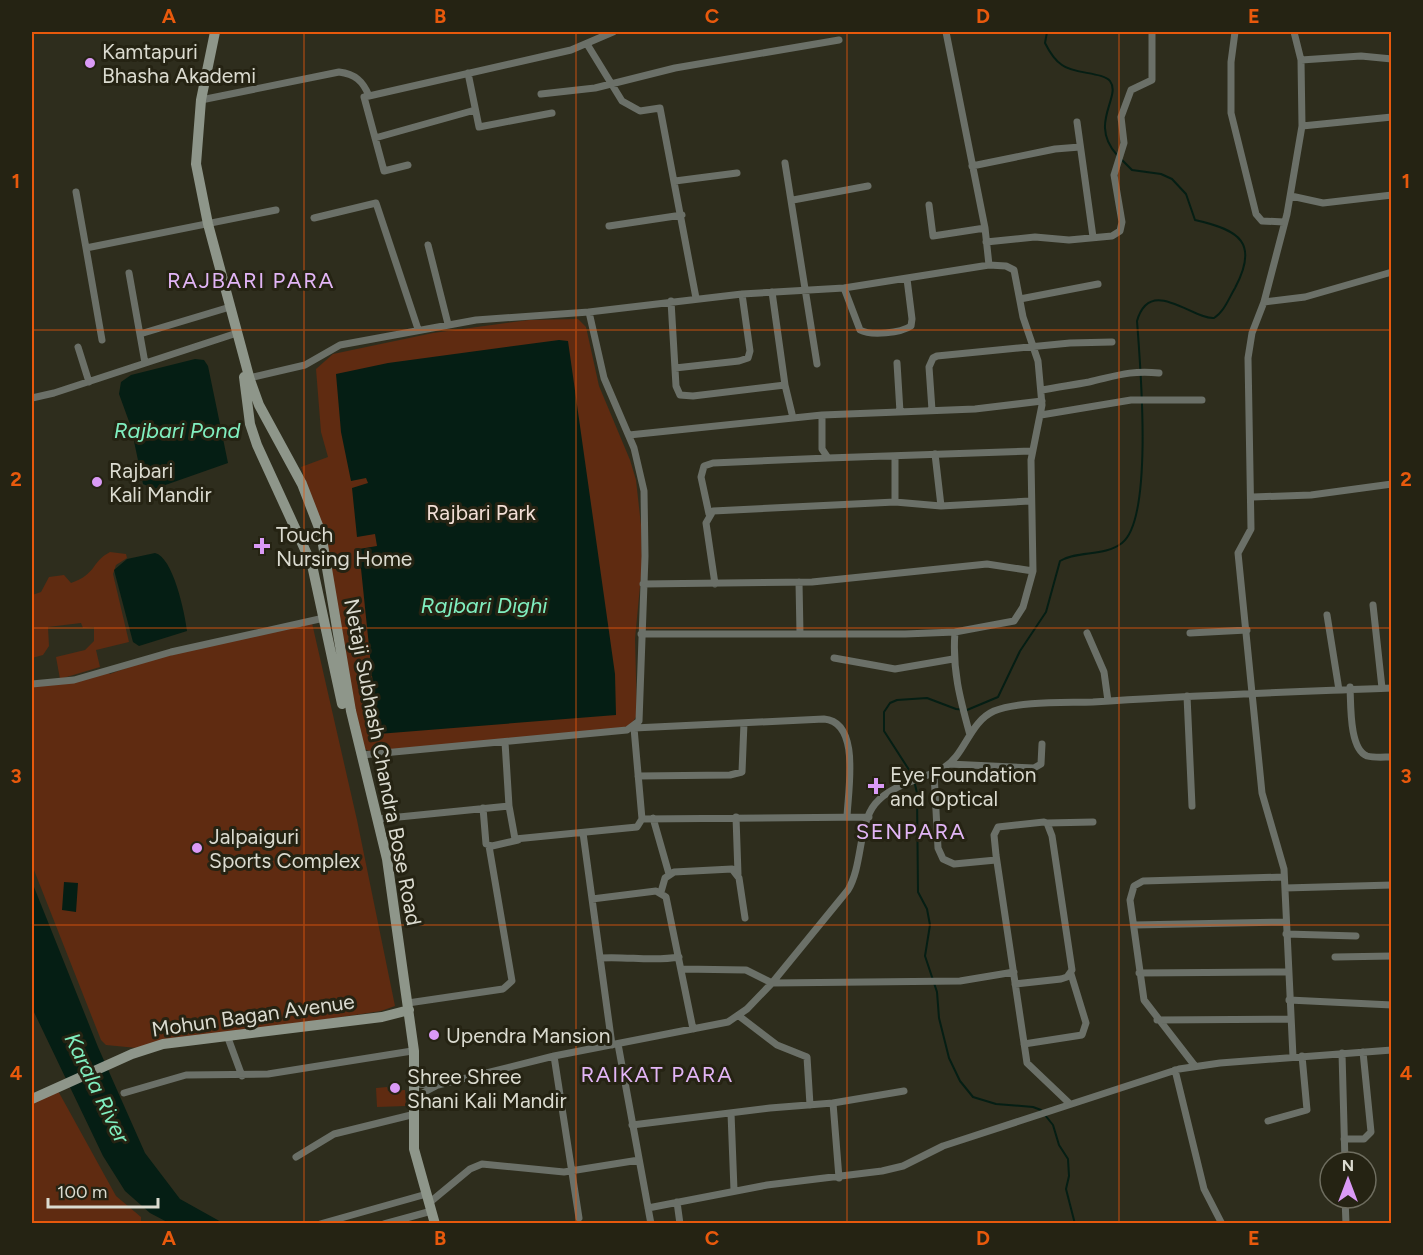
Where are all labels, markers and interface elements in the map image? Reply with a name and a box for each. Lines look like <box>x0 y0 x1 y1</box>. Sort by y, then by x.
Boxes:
text: A <box>162 4 177 28</box>
text: B <box>434 4 446 28</box>
text: C <box>705 4 719 28</box>
text: D <box>976 4 990 28</box>
text: E <box>1248 4 1260 28</box>
place label: Kamtapuri Bhasha Akademi <box>102 39 256 88</box>
marker: Kamtapuri Bhasha Akademi <box>83 56 97 70</box>
text: 1 <box>12 169 20 193</box>
text: 1 <box>1402 169 1410 193</box>
district label: RAJBARI PARA <box>167 267 335 294</box>
water label: Rajbari Pond <box>114 417 241 444</box>
place label: Rajbari Kali Mandir <box>109 458 212 507</box>
text: 2 <box>10 467 22 491</box>
text: 2 <box>1400 467 1412 491</box>
marker: Rajbari Kali Mandir <box>90 475 104 489</box>
park label: Rajbari Park <box>426 500 537 525</box>
place label: Touch Nursing Home <box>276 522 412 571</box>
marker: Touch Nursing Home <box>253 537 271 555</box>
water label: Rajbari Dighi <box>421 592 548 619</box>
street label: Netaji Subhash Chandra Bose Road <box>339 596 427 928</box>
place label: Eye Foundation and Optical <box>890 762 1037 811</box>
text: 3 <box>10 764 22 788</box>
text: 3 <box>1400 764 1412 788</box>
marker: Eye Foundation and Optical <box>867 777 885 795</box>
district label: SENPARA <box>856 818 966 845</box>
place label: Jalpaiguri Sports Complex <box>209 824 360 873</box>
marker: Jalpaiguri Sports Complex <box>190 841 204 855</box>
street label: Mohun Bagan Avenue <box>150 988 356 1042</box>
place label: Upendra Mansion <box>446 1023 611 1048</box>
water label: Karala River <box>59 1028 136 1149</box>
marker: Upendra Mansion <box>427 1028 441 1042</box>
text: 4 <box>10 1061 23 1085</box>
district label: RAIKAT PARA <box>580 1061 734 1088</box>
text: 4 <box>1400 1061 1413 1085</box>
place label: Shree Shree Shani Kali Mandir <box>407 1064 567 1113</box>
marker: Shree Shree Shani Kali Mandir <box>388 1081 402 1095</box>
north arrow <box>1318 1150 1378 1210</box>
text: N <box>1342 1156 1354 1175</box>
scale bar <box>48 1171 158 1209</box>
text: 100 m <box>57 1181 107 1203</box>
text: A <box>162 1226 177 1250</box>
text: B <box>434 1226 446 1250</box>
text: C <box>705 1226 719 1250</box>
text: D <box>976 1226 990 1250</box>
text: E <box>1248 1226 1260 1250</box>

